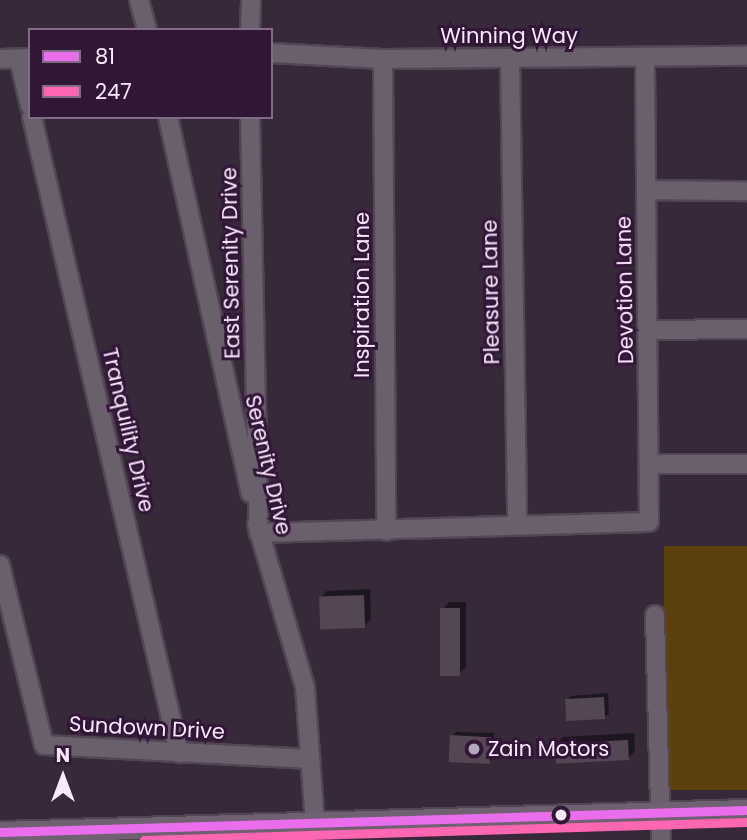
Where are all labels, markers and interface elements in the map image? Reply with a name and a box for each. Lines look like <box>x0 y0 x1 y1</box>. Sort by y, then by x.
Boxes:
street label: Winning Way <box>440 23 578 49</box>
legend <box>28 28 273 119</box>
text: 81 <box>95 42 115 71</box>
text: 247 <box>95 77 132 106</box>
street label: East Serenity Drive <box>217 167 245 359</box>
street label: Inspiration Lane <box>349 212 375 378</box>
street label: Devotion Lane <box>611 216 639 364</box>
street label: Pleasure Lane <box>477 219 505 365</box>
street label: Tranquility Drive <box>97 345 159 515</box>
street label: Serenity Drive <box>240 393 296 537</box>
street label: Sundown Drive <box>69 711 225 745</box>
place label: Zain Motors <box>488 736 609 762</box>
marker: Zain Motors <box>466 741 482 757</box>
north arrow <box>28 742 98 812</box>
text: N <box>56 742 70 769</box>
unlabelled marker <box>554 808 568 822</box>

